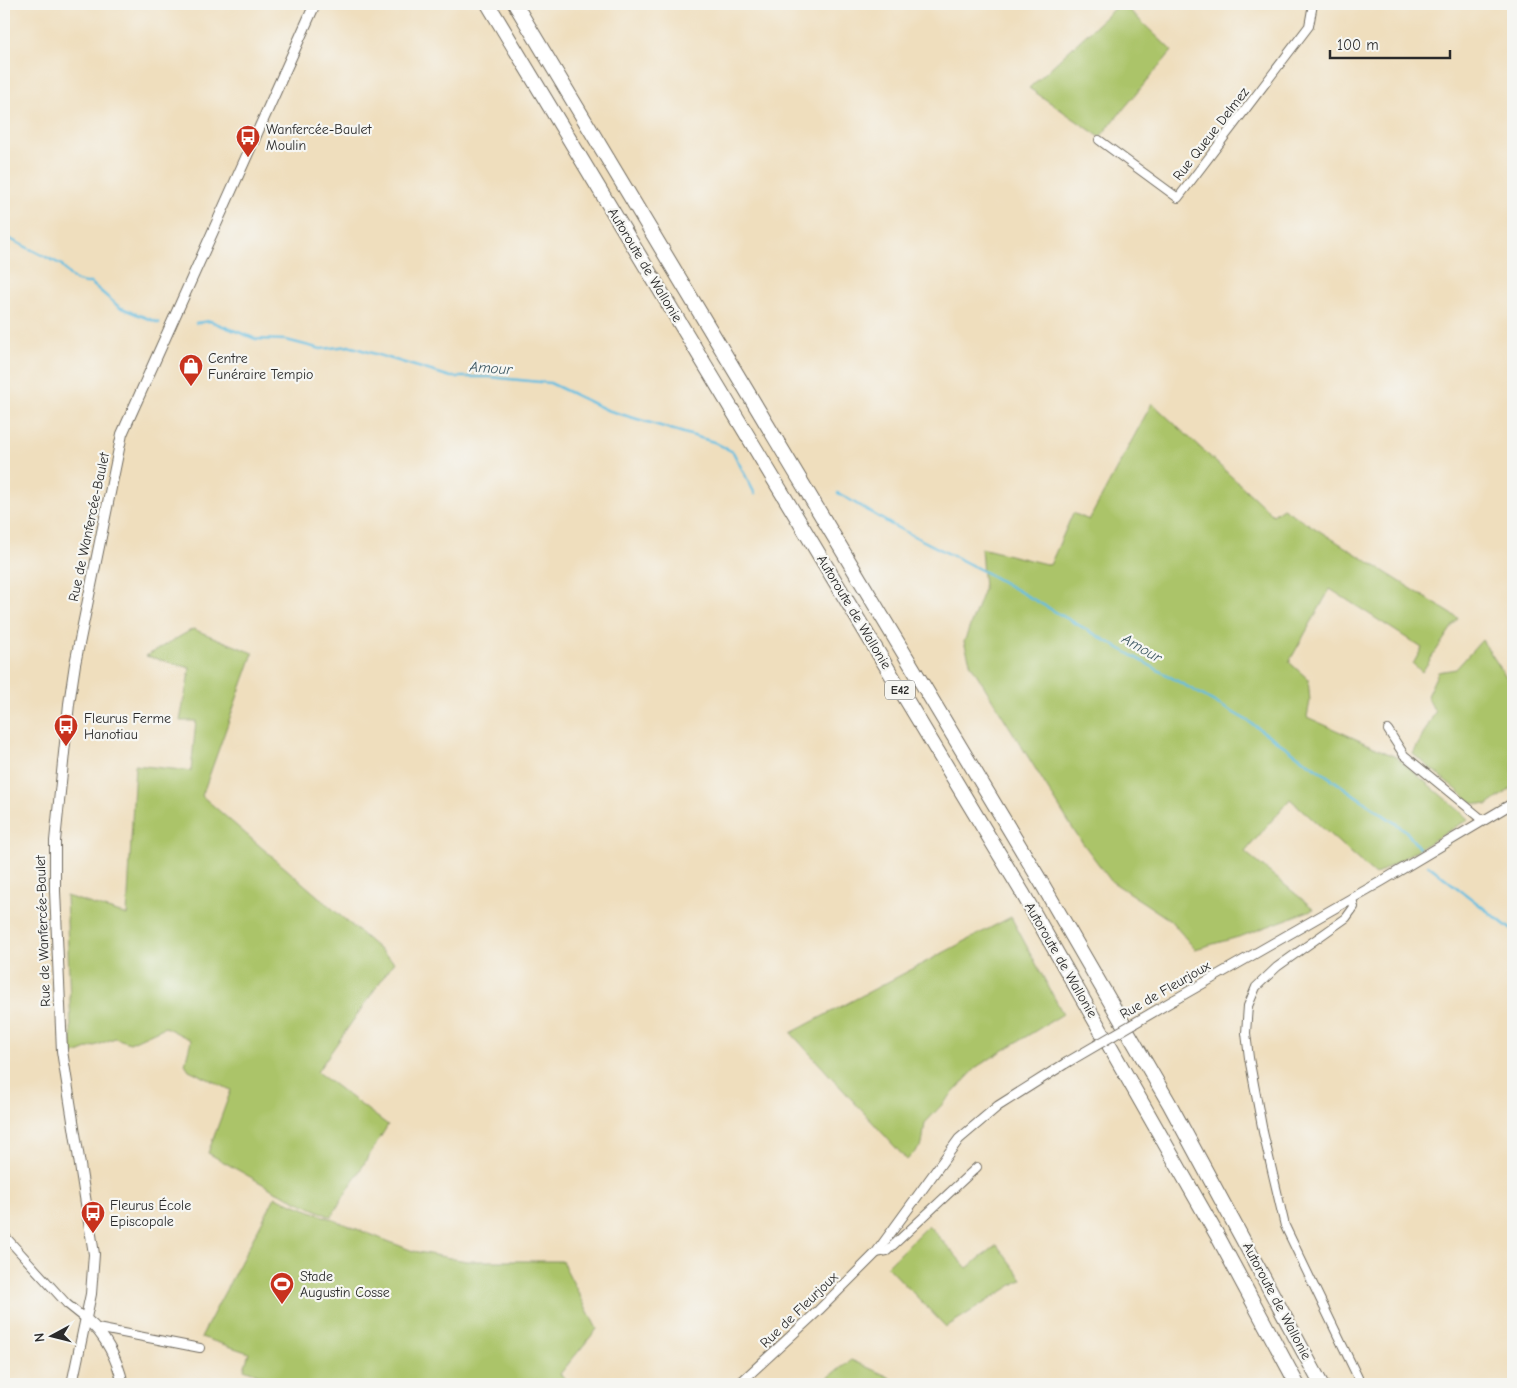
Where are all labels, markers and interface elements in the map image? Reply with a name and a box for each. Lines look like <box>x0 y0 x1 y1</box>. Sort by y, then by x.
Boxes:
scale bar <box>1330 28 1450 60</box>
text: 100 m <box>1337 36 1379 54</box>
street label: Rue Queue Delmez <box>1169 84 1253 184</box>
place label: Wanfercée-Baulet Moulin <box>266 121 372 154</box>
bus stop icon: Wanfercée-Baulet Moulin <box>235 124 261 158</box>
street label: Autoroute de Wallonie <box>604 205 686 325</box>
place label: Centre Funéraire Tempio <box>208 350 313 383</box>
shop icon: Centre Funéraire Tempio <box>178 353 204 387</box>
water label: Amour <box>468 357 514 379</box>
street label: Rue de Wanfercée-Baulet <box>65 450 113 603</box>
street label: Autoroute de Wallonie <box>813 552 895 672</box>
water label: Amour <box>1118 629 1166 667</box>
road number: E42 <box>885 680 915 700</box>
place label: Fleurus Ferme Hanotiau <box>84 710 171 743</box>
bus stop icon: Fleurus Ferme Hanotiau <box>53 713 79 747</box>
street label: Rue de Wanfercée-Baulet <box>32 854 54 1007</box>
street label: Autoroute de Wallonie <box>1021 899 1101 1021</box>
street label: Rue de Fleurjoux <box>1117 957 1214 1023</box>
place label: Fleurus École Episcopale <box>110 1197 191 1230</box>
bus stop icon: Fleurus École Episcopale <box>80 1200 106 1234</box>
street label: Autoroute de Wallonie <box>1239 1239 1315 1363</box>
place label: Stade Augustin Cosse <box>300 1268 390 1301</box>
street label: Rue de Fleurjoux <box>757 1268 842 1351</box>
sports icon: Stade Augustin Cosse <box>269 1271 295 1305</box>
north arrow <box>28 1310 78 1360</box>
text: N <box>31 1332 49 1343</box>

